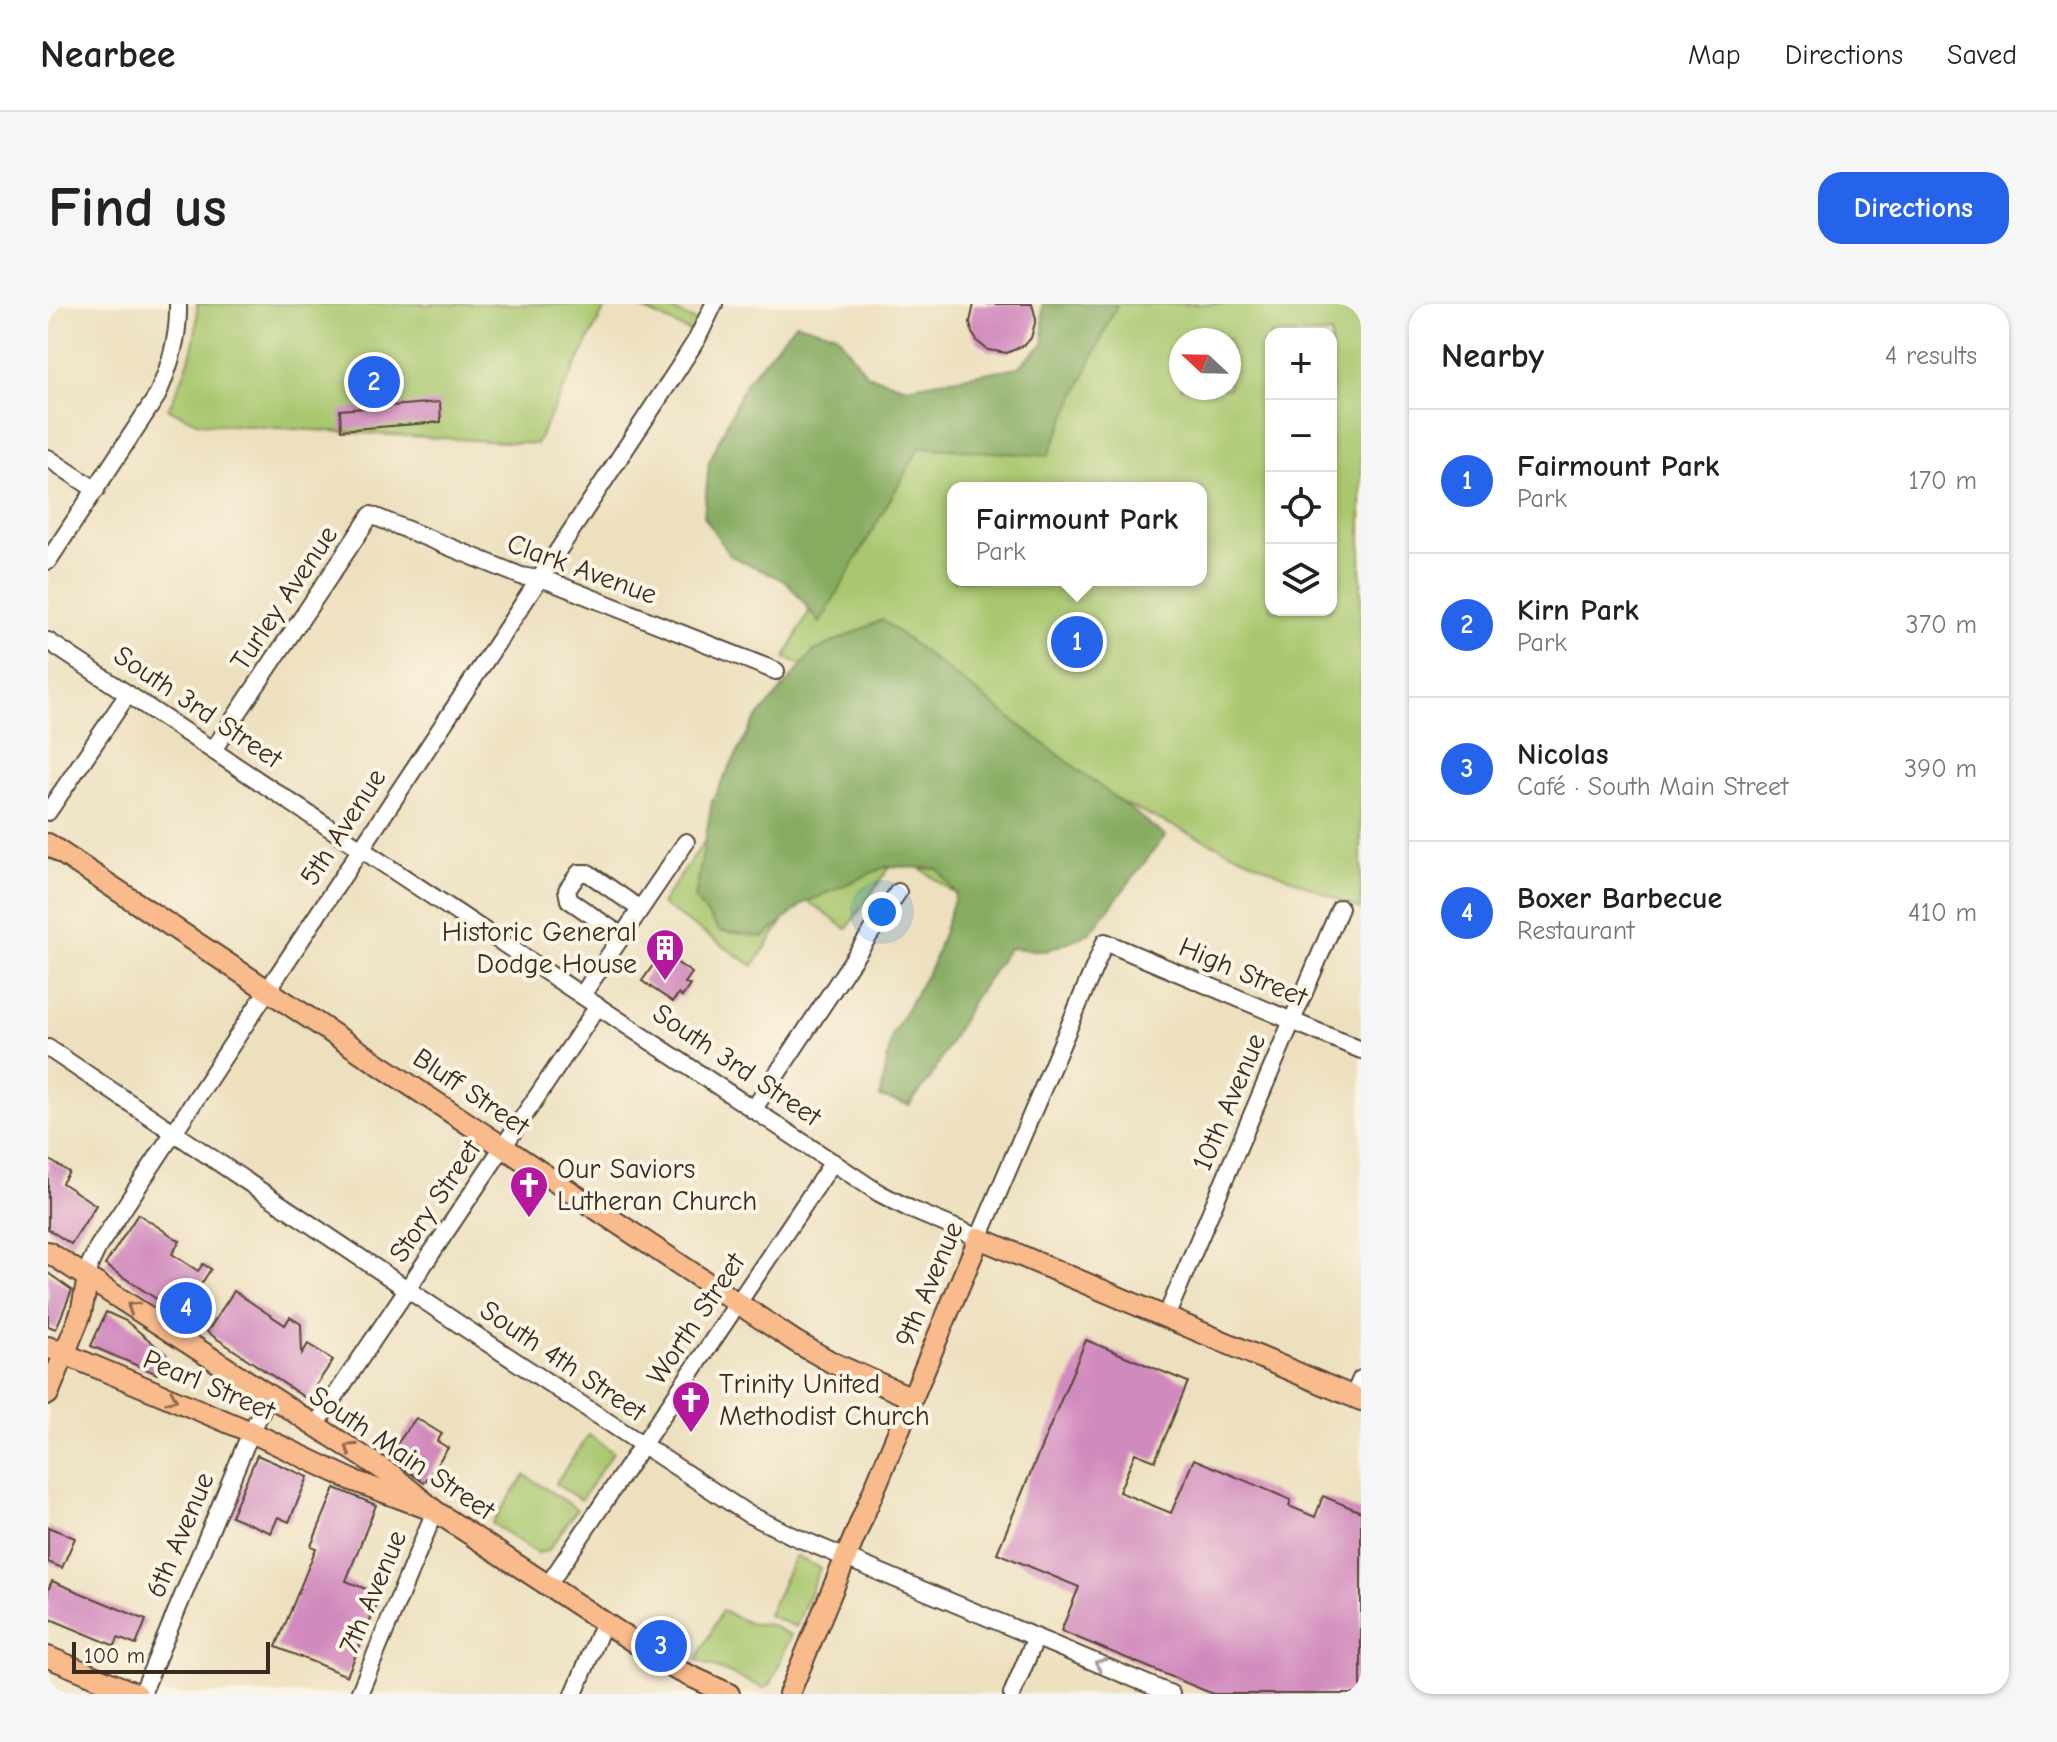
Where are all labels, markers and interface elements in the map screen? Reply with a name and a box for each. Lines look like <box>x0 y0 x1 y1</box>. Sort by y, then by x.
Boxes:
text: Nearbee <box>40 33 175 77</box>
text: Map <box>1688 39 1741 71</box>
text: Directions <box>1785 39 1903 71</box>
text: Saved <box>1947 39 2017 71</box>
button: Directions <box>1818 172 2009 244</box>
text: Find us <box>48 176 227 240</box>
north arrow <box>1169 328 1241 400</box>
map controls <box>1265 328 1337 616</box>
button: + <box>1265 328 1337 400</box>
text: Nearby <box>1441 336 1544 376</box>
text: 4 results <box>1885 341 1977 371</box>
pin: 2 <box>348 352 400 412</box>
button: − <box>1265 400 1337 472</box>
text: Fairmount Park <box>1517 449 1719 484</box>
text: 1 <box>1462 466 1472 496</box>
text: 170 m <box>1908 466 1977 496</box>
button: locate <box>1265 472 1337 544</box>
popup <box>947 482 1207 586</box>
text: Park <box>1517 484 1567 514</box>
text: Fairmount Park <box>976 502 1178 537</box>
street label: Turley Avenue <box>224 520 344 676</box>
street label: Clark Avenue <box>503 527 661 611</box>
text: Park <box>976 537 1026 567</box>
button: layers <box>1265 544 1337 616</box>
text: Kirn Park <box>1517 593 1639 628</box>
text: 2 <box>1461 610 1473 640</box>
text: 370 m <box>1906 610 1977 640</box>
pin: 1 <box>1051 612 1103 672</box>
text: Park <box>1517 628 1567 658</box>
street label: South 3rd Street <box>108 639 289 776</box>
text: Nicolas <box>1517 737 1609 772</box>
text: 3 <box>1461 754 1473 784</box>
text: 390 m <box>1904 754 1977 784</box>
street label: 5th Avenue <box>293 763 393 891</box>
text: Café · South Main Street <box>1517 772 1789 802</box>
text: Boxer Barbecue <box>1517 881 1722 916</box>
your location <box>862 892 902 932</box>
text: 4 <box>1461 898 1473 928</box>
text: 410 m <box>1908 898 1977 928</box>
place label: Historic General Dodge House <box>442 916 637 980</box>
text: Restaurant <box>1517 916 1634 946</box>
building icon: Historic General Dodge House <box>644 927 686 982</box>
street label: High Street <box>1174 931 1313 1014</box>
street label: South 3rd Street <box>647 997 828 1134</box>
street label: 10th Avenue <box>1186 1029 1272 1175</box>
street label: Bluff Street <box>407 1042 536 1143</box>
street label: Story Street <box>382 1133 488 1268</box>
place label: Our Saviors Lutheran Church <box>557 1153 757 1217</box>
church icon: Our Saviors Lutheran Church <box>508 1164 550 1219</box>
street label: 9th Avenue <box>888 1217 970 1351</box>
street label: Worth Street <box>640 1246 752 1391</box>
pin: 4 <box>160 1278 212 1338</box>
street label: South 4th Street <box>474 1294 653 1429</box>
one-way arrow <box>126 1302 140 1317</box>
street label: Pearl Street <box>138 1343 280 1427</box>
place label: Trinity United Methodist Church <box>719 1368 930 1432</box>
street label: South Main Street <box>303 1379 501 1527</box>
church icon: Trinity United Methodist Church <box>670 1379 712 1434</box>
one-way arrow <box>164 1389 178 1405</box>
one-way arrow <box>344 1443 359 1458</box>
street label: 6th Avenue <box>139 1468 221 1602</box>
street label: 7th Avenue <box>333 1526 413 1658</box>
pin: 3 <box>635 1616 687 1676</box>
scale bar <box>72 1638 270 1674</box>
text: 100 m <box>84 1643 145 1669</box>
one-way arrow <box>1094 1657 1108 1673</box>

